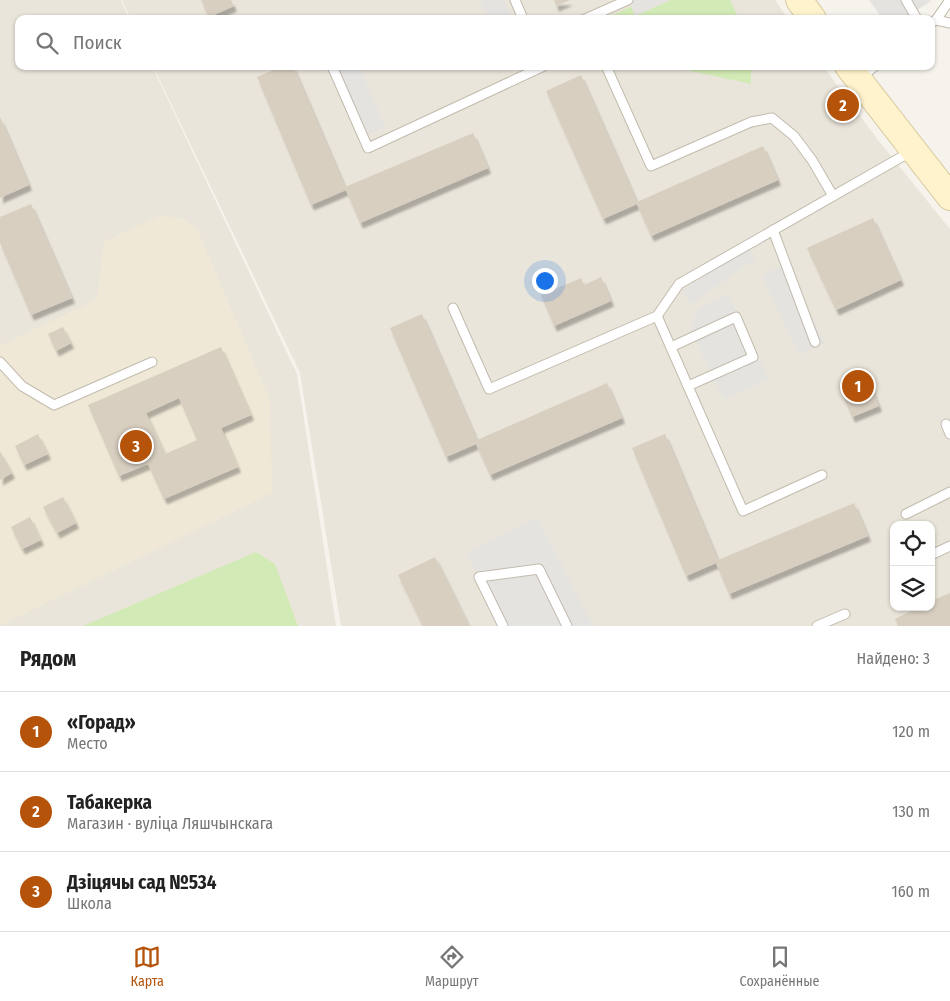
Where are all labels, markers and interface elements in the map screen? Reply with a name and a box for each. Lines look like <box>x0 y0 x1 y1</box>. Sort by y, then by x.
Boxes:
search box <box>15 15 935 70</box>
icon: search <box>33 29 61 57</box>
text: Поиск <box>73 31 122 54</box>
pin: 2 <box>827 86 859 124</box>
your location <box>532 268 558 294</box>
pin: 1 <box>842 367 874 405</box>
pin: 3 <box>120 427 152 465</box>
map controls <box>890 521 935 611</box>
button: locate <box>890 521 935 566</box>
button: layers <box>890 566 935 611</box>
text: Рядом <box>20 646 76 672</box>
text: Найдено: 3 <box>857 649 930 668</box>
text: «Горад» <box>67 711 136 734</box>
text: 1 <box>33 722 39 741</box>
text: 120 m <box>892 722 930 741</box>
text: Место <box>67 734 108 753</box>
text: Табакерка <box>67 791 152 814</box>
text: 2 <box>32 802 40 821</box>
text: 130 m <box>892 802 930 821</box>
text: Магазин · вуліца Ляшчынскага <box>67 814 273 833</box>
text: Дзіцячы сад №534 <box>67 871 217 894</box>
text: 3 <box>32 882 40 901</box>
text: 160 m <box>891 882 930 901</box>
text: Школа <box>67 894 112 913</box>
tab: Карта <box>131 943 164 990</box>
tab: Маршрут <box>425 943 479 990</box>
tab: Сохранённые <box>740 943 819 990</box>

